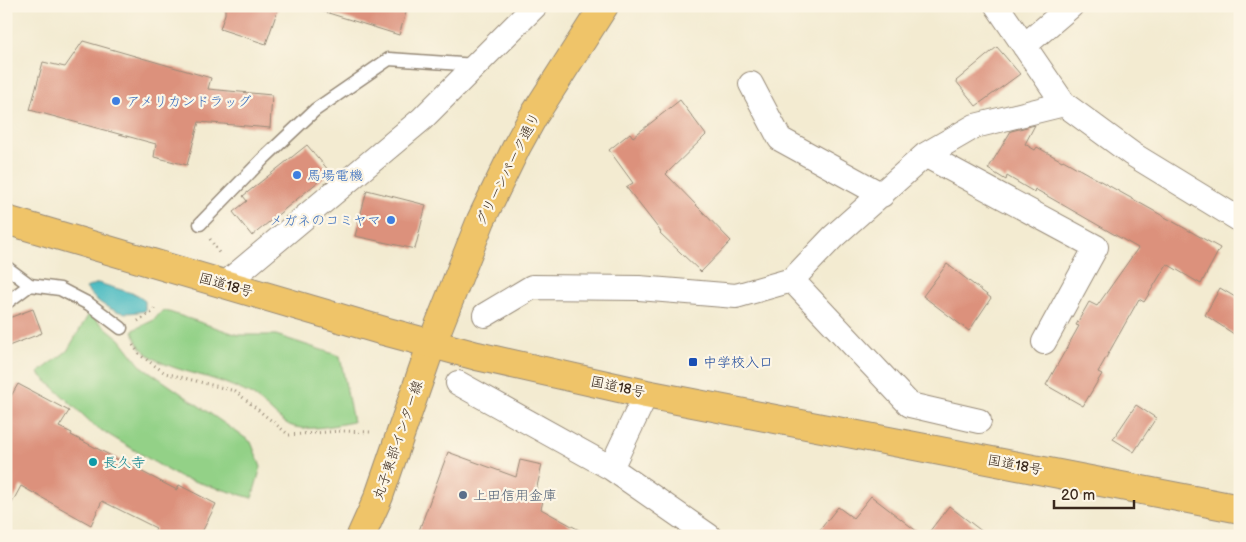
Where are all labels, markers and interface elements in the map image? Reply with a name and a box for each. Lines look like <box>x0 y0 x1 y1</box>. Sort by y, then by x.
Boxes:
place label: アメリカンドラッグ <box>126 93 251 110</box>
marker: アメリカンドラッグ <box>110 95 122 107</box>
street label: グリーンパーク通り <box>472 110 544 228</box>
place label: 馬場電機 <box>307 167 363 184</box>
marker: 馬場電機 <box>291 169 303 181</box>
place label: メガネのコミヤマ <box>269 212 381 229</box>
marker: メガネのコミヤマ <box>385 214 397 226</box>
street label: 国道18号 <box>197 269 255 301</box>
place label: 中学校入口 <box>703 354 773 371</box>
marker: 中学校入口 <box>687 356 699 368</box>
street label: 国道18号 <box>589 373 647 401</box>
street label: 丸子東部インター線 <box>370 378 426 502</box>
street label: 国道18号 <box>986 451 1044 479</box>
place label: 長久寺 <box>103 454 145 471</box>
marker: 長久寺 <box>87 456 99 468</box>
scale bar <box>1054 477 1134 509</box>
text: 20 m <box>1061 486 1095 505</box>
place label: 上田信用金庫 <box>473 487 557 504</box>
marker: 上田信用金庫 <box>457 489 469 501</box>

